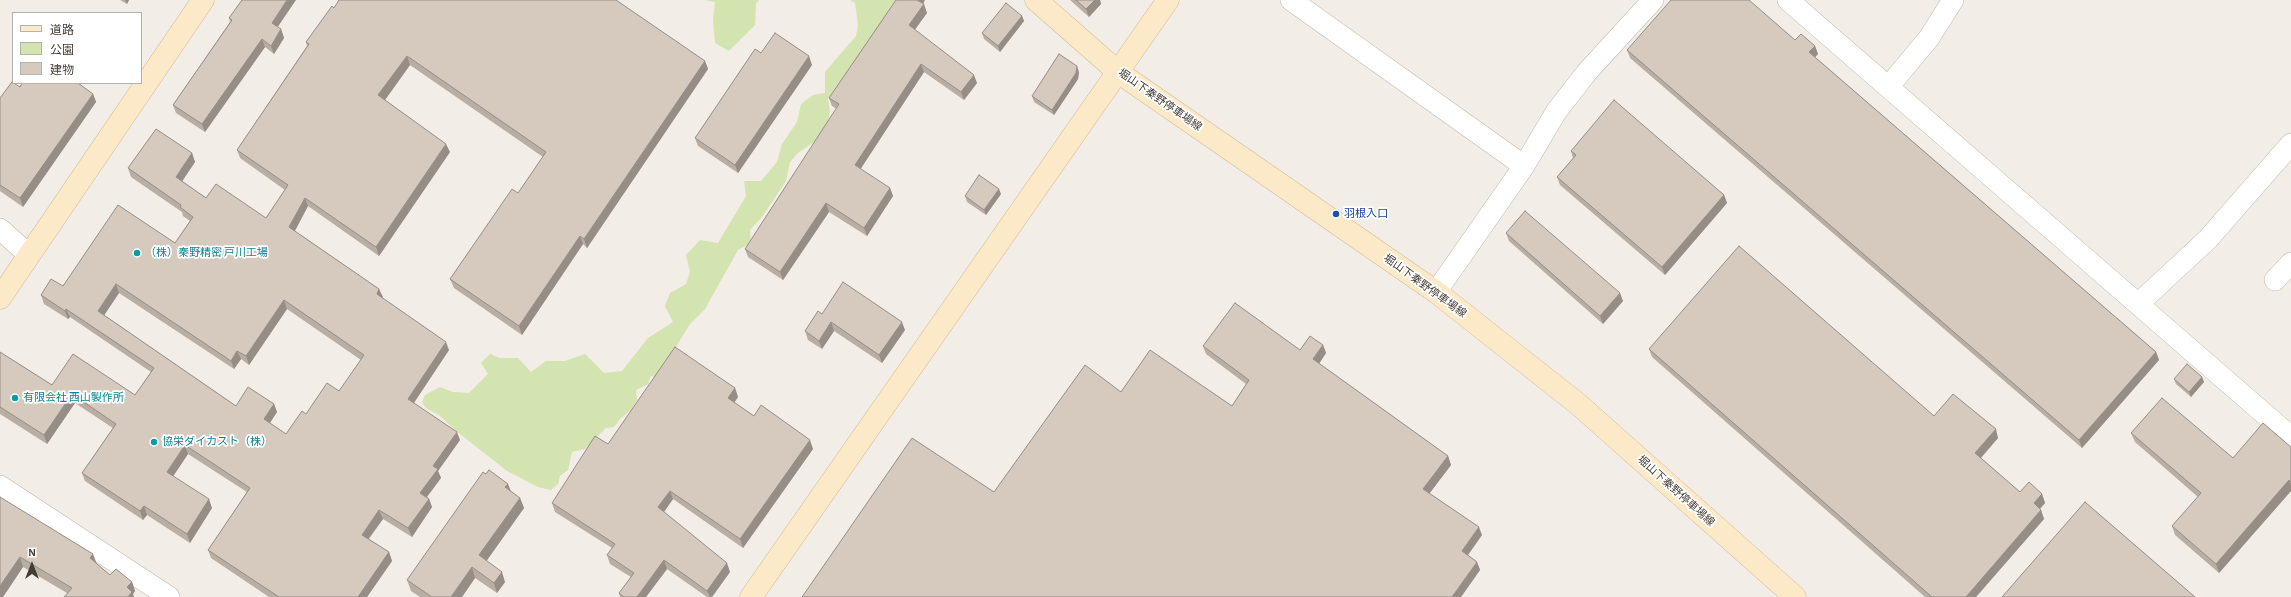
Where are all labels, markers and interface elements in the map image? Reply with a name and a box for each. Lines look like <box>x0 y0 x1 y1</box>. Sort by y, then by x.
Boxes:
legend <box>12 12 142 84</box>
text: 道路 <box>50 24 74 36</box>
text: 公園 <box>50 44 74 56</box>
text: 建物 <box>50 64 74 76</box>
street label: 堀山下秦野停車場線 <box>1116 66 1204 134</box>
place label: 羽根入口 <box>1344 207 1388 221</box>
marker: 羽根入口 <box>1331 209 1341 219</box>
place label: （株）秦野精密 戸川工場 <box>145 246 268 260</box>
marker: （株）秦野精密 戸川工場 <box>132 248 142 258</box>
street label: 堀山下秦野停車場線 <box>1381 252 1469 320</box>
place label: 有限会社 西山製作所 <box>23 391 124 405</box>
marker: 有限会社 西山製作所 <box>10 393 20 403</box>
place label: 協栄ダイカスト（株） <box>162 435 272 449</box>
marker: 協栄ダイカスト（株） <box>149 437 159 447</box>
street label: 堀山下秦野停車場線 <box>1635 453 1717 529</box>
north arrow <box>12 545 52 585</box>
text: N <box>28 547 36 558</box>

